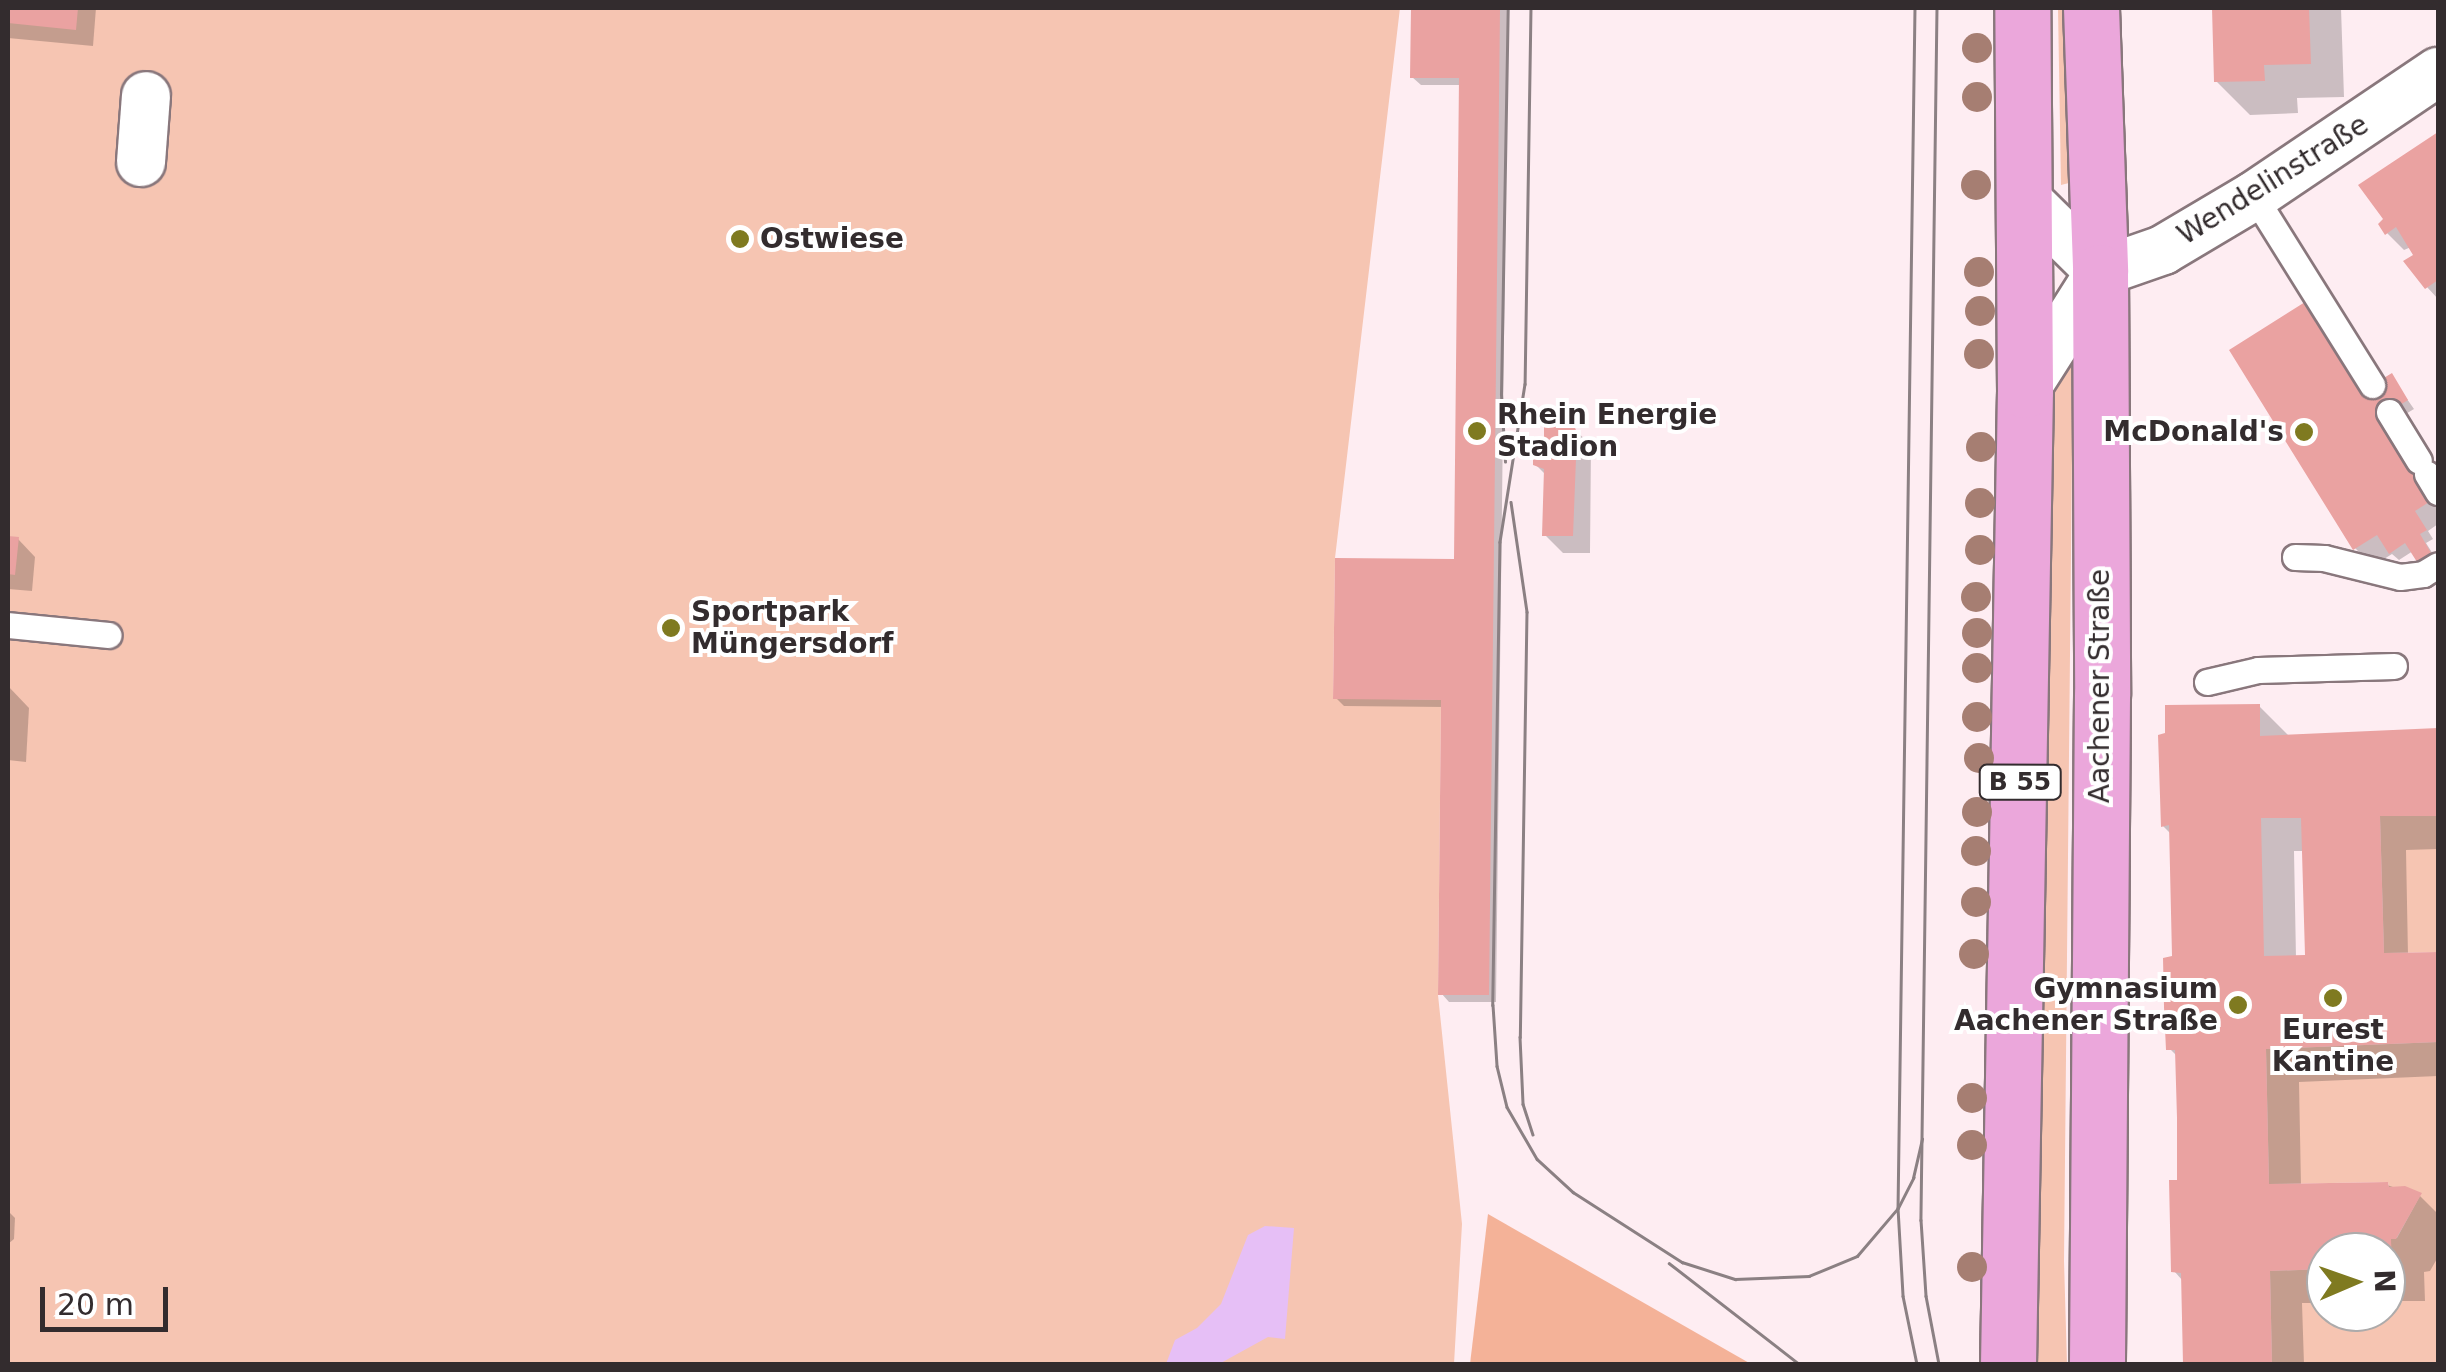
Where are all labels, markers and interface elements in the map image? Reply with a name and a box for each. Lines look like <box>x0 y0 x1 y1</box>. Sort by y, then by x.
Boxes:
street label: Wendelinstraße <box>2171 108 2375 252</box>
place label: Ostwiese <box>760 222 904 256</box>
marker: Ostwiese <box>729 228 751 250</box>
place label: Rhein Energie Stadion <box>1497 398 1717 464</box>
place label: McDonald's <box>2103 415 2284 449</box>
marker: Rhein Energie Stadion <box>1466 420 1488 442</box>
marker: McDonald's <box>2293 421 2315 443</box>
street label: Aachener Straße <box>2083 569 2117 803</box>
place label: Sportpark Müngersdorf <box>691 595 894 661</box>
marker: Sportpark Müngersdorf <box>660 617 682 639</box>
road number: B 55 <box>1978 762 2062 802</box>
place label: Gymnasium Aachener Straße <box>1954 972 2218 1038</box>
marker: Eurest Kantine <box>2322 987 2344 1009</box>
marker: Gymnasium Aachener Straße <box>2227 994 2249 1016</box>
place label: Eurest Kantine <box>2272 1013 2394 1079</box>
north arrow <box>2306 1232 2406 1332</box>
scale bar <box>45 1267 172 1329</box>
text: N <box>2368 1269 2401 1293</box>
text: 20 m <box>57 1287 134 1322</box>

